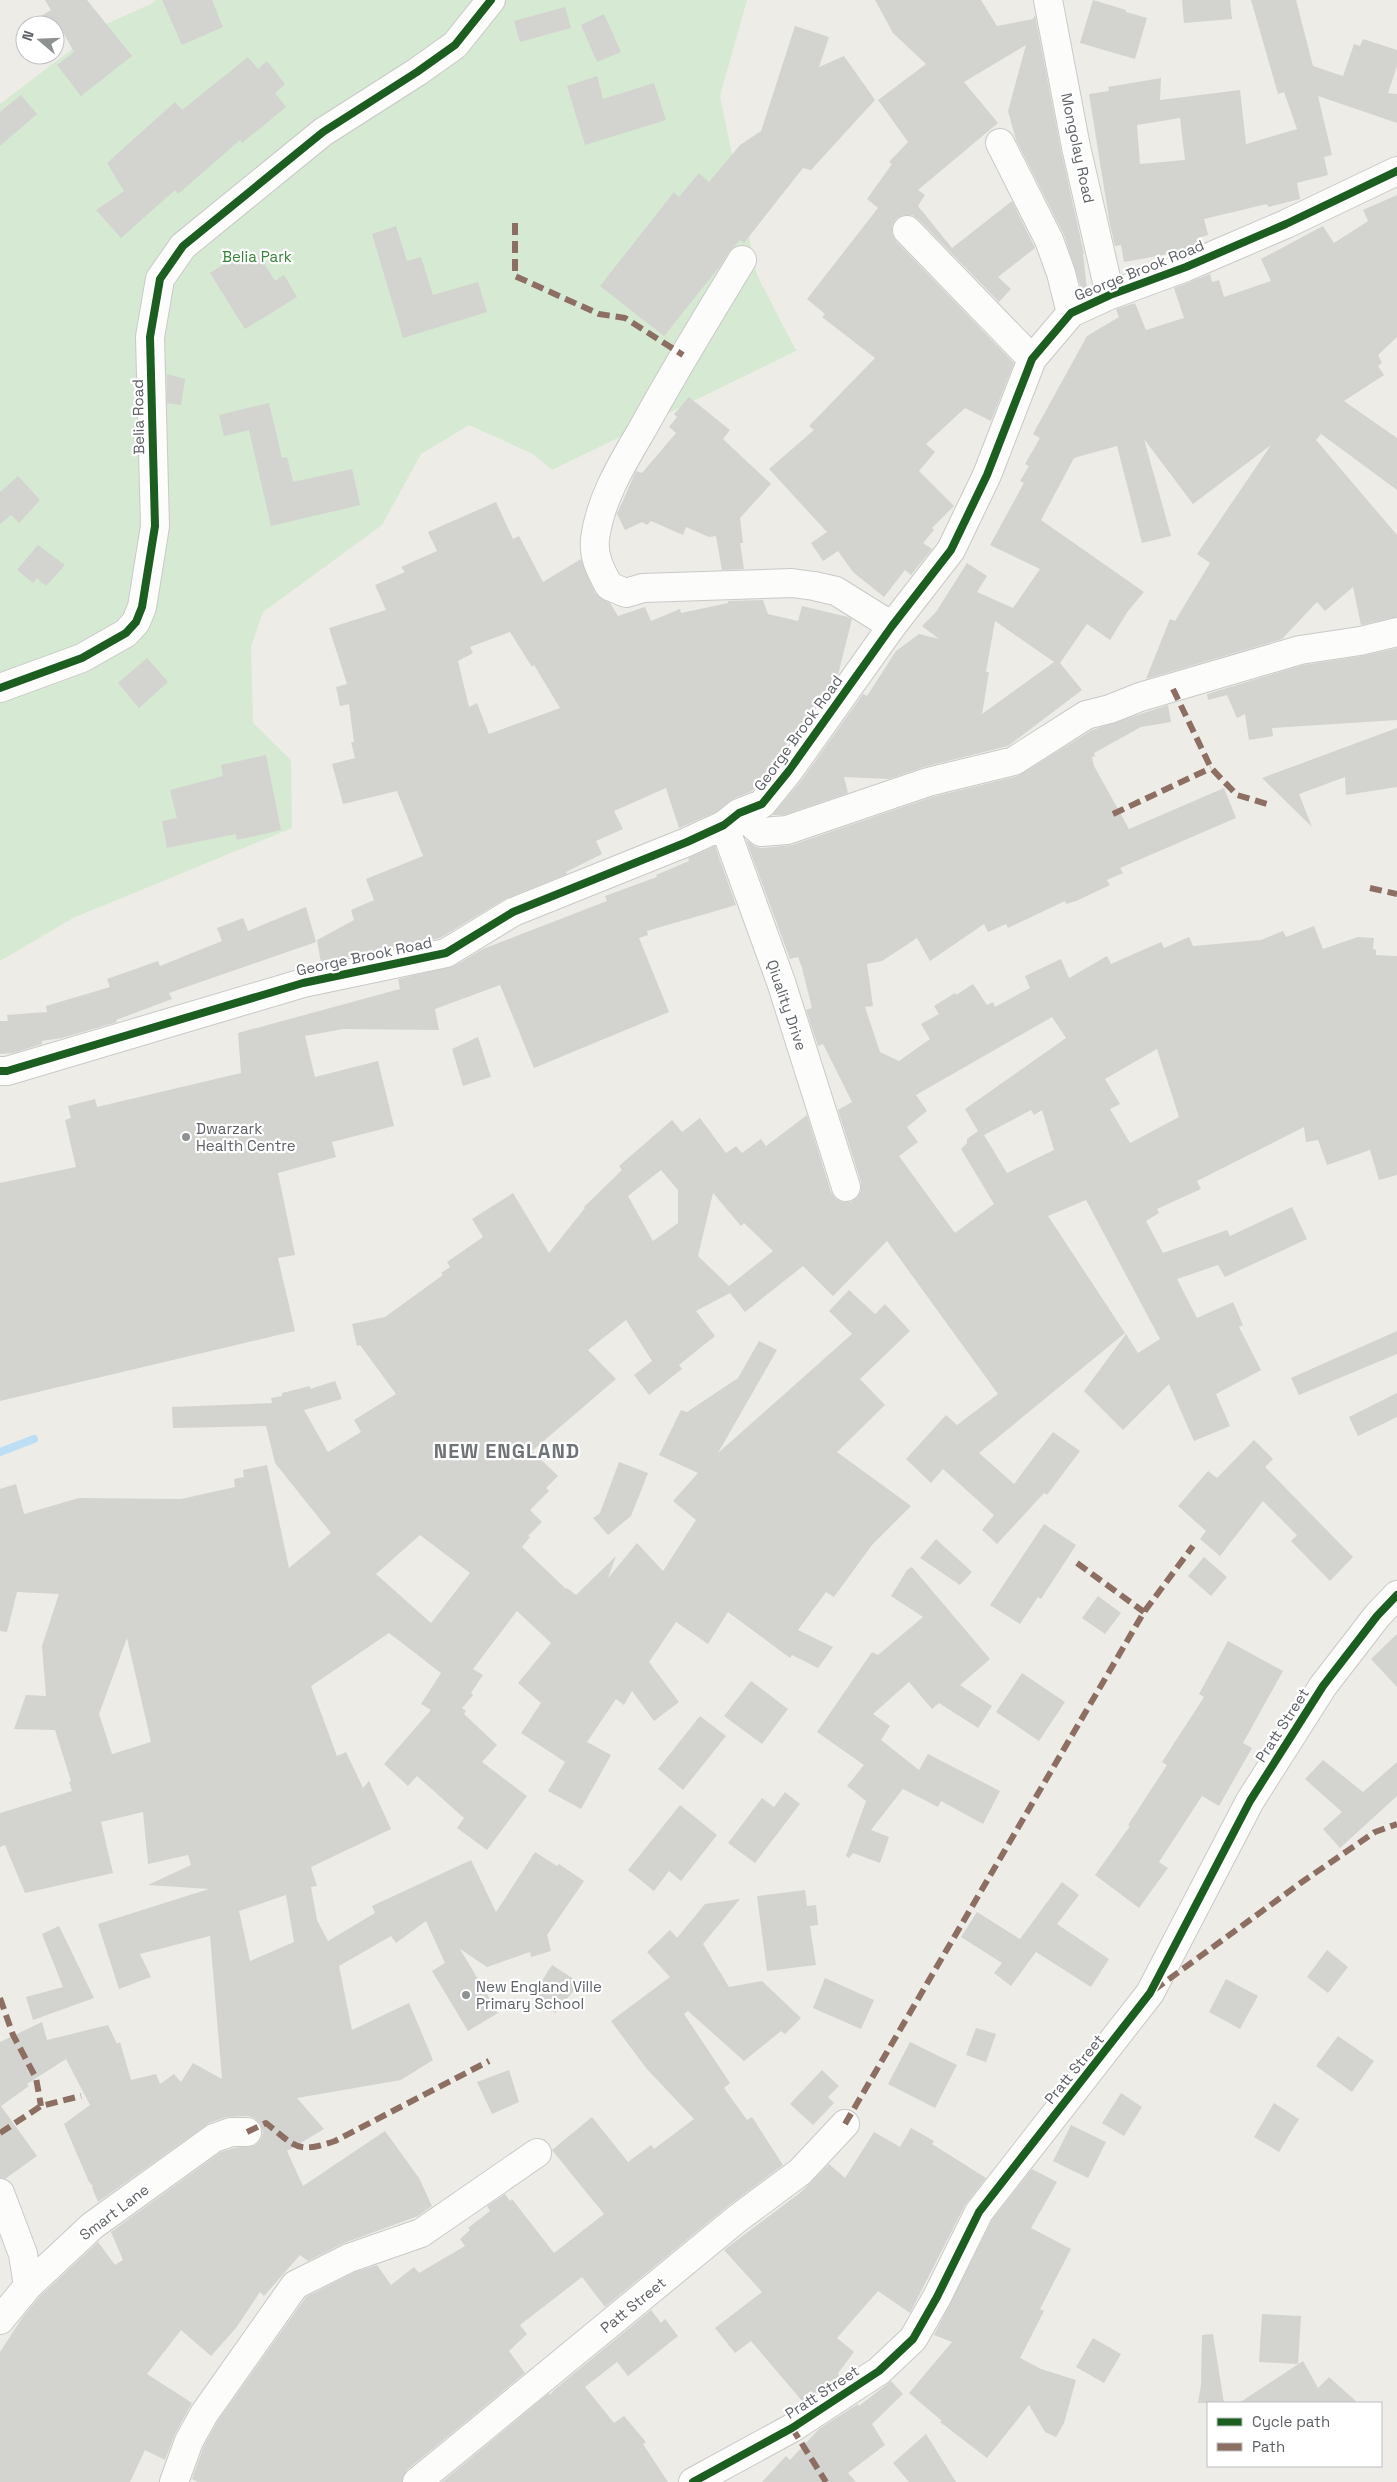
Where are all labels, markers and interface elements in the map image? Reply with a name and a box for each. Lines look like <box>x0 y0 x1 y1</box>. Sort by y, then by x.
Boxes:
north arrow <box>15 15 65 65</box>
text: N <box>18 28 38 43</box>
street label: Mongolay Road <box>1057 91 1099 205</box>
street label: George Brook Road <box>1071 235 1207 305</box>
park label: Belia Park <box>222 247 292 266</box>
street label: Belia Road <box>128 379 148 455</box>
street label: George Brook Road <box>750 671 846 795</box>
street label: George Brook Road <box>294 932 434 980</box>
street label: Qiuality Drive <box>763 957 811 1053</box>
place label: Dwarzark Health Centre <box>196 1119 296 1155</box>
marker: Dwarzark Health Centre <box>180 1131 192 1143</box>
district label: NEW ENGLAND <box>434 1438 580 1464</box>
street label: Pratt Street <box>1251 1684 1313 1766</box>
place label: New England Ville Primary School <box>476 1977 602 2013</box>
marker: New England Ville Primary School <box>460 1989 472 2001</box>
street label: Pratt Street <box>1040 2030 1108 2108</box>
street label: Smart Lane <box>76 2180 153 2244</box>
street label: Patt Street <box>596 2273 670 2337</box>
street label: Pratt Street <box>781 2361 863 2423</box>
legend <box>1207 2402 1382 2467</box>
text: Cycle path <box>1252 2412 1330 2431</box>
text: Path <box>1252 2437 1285 2456</box>

